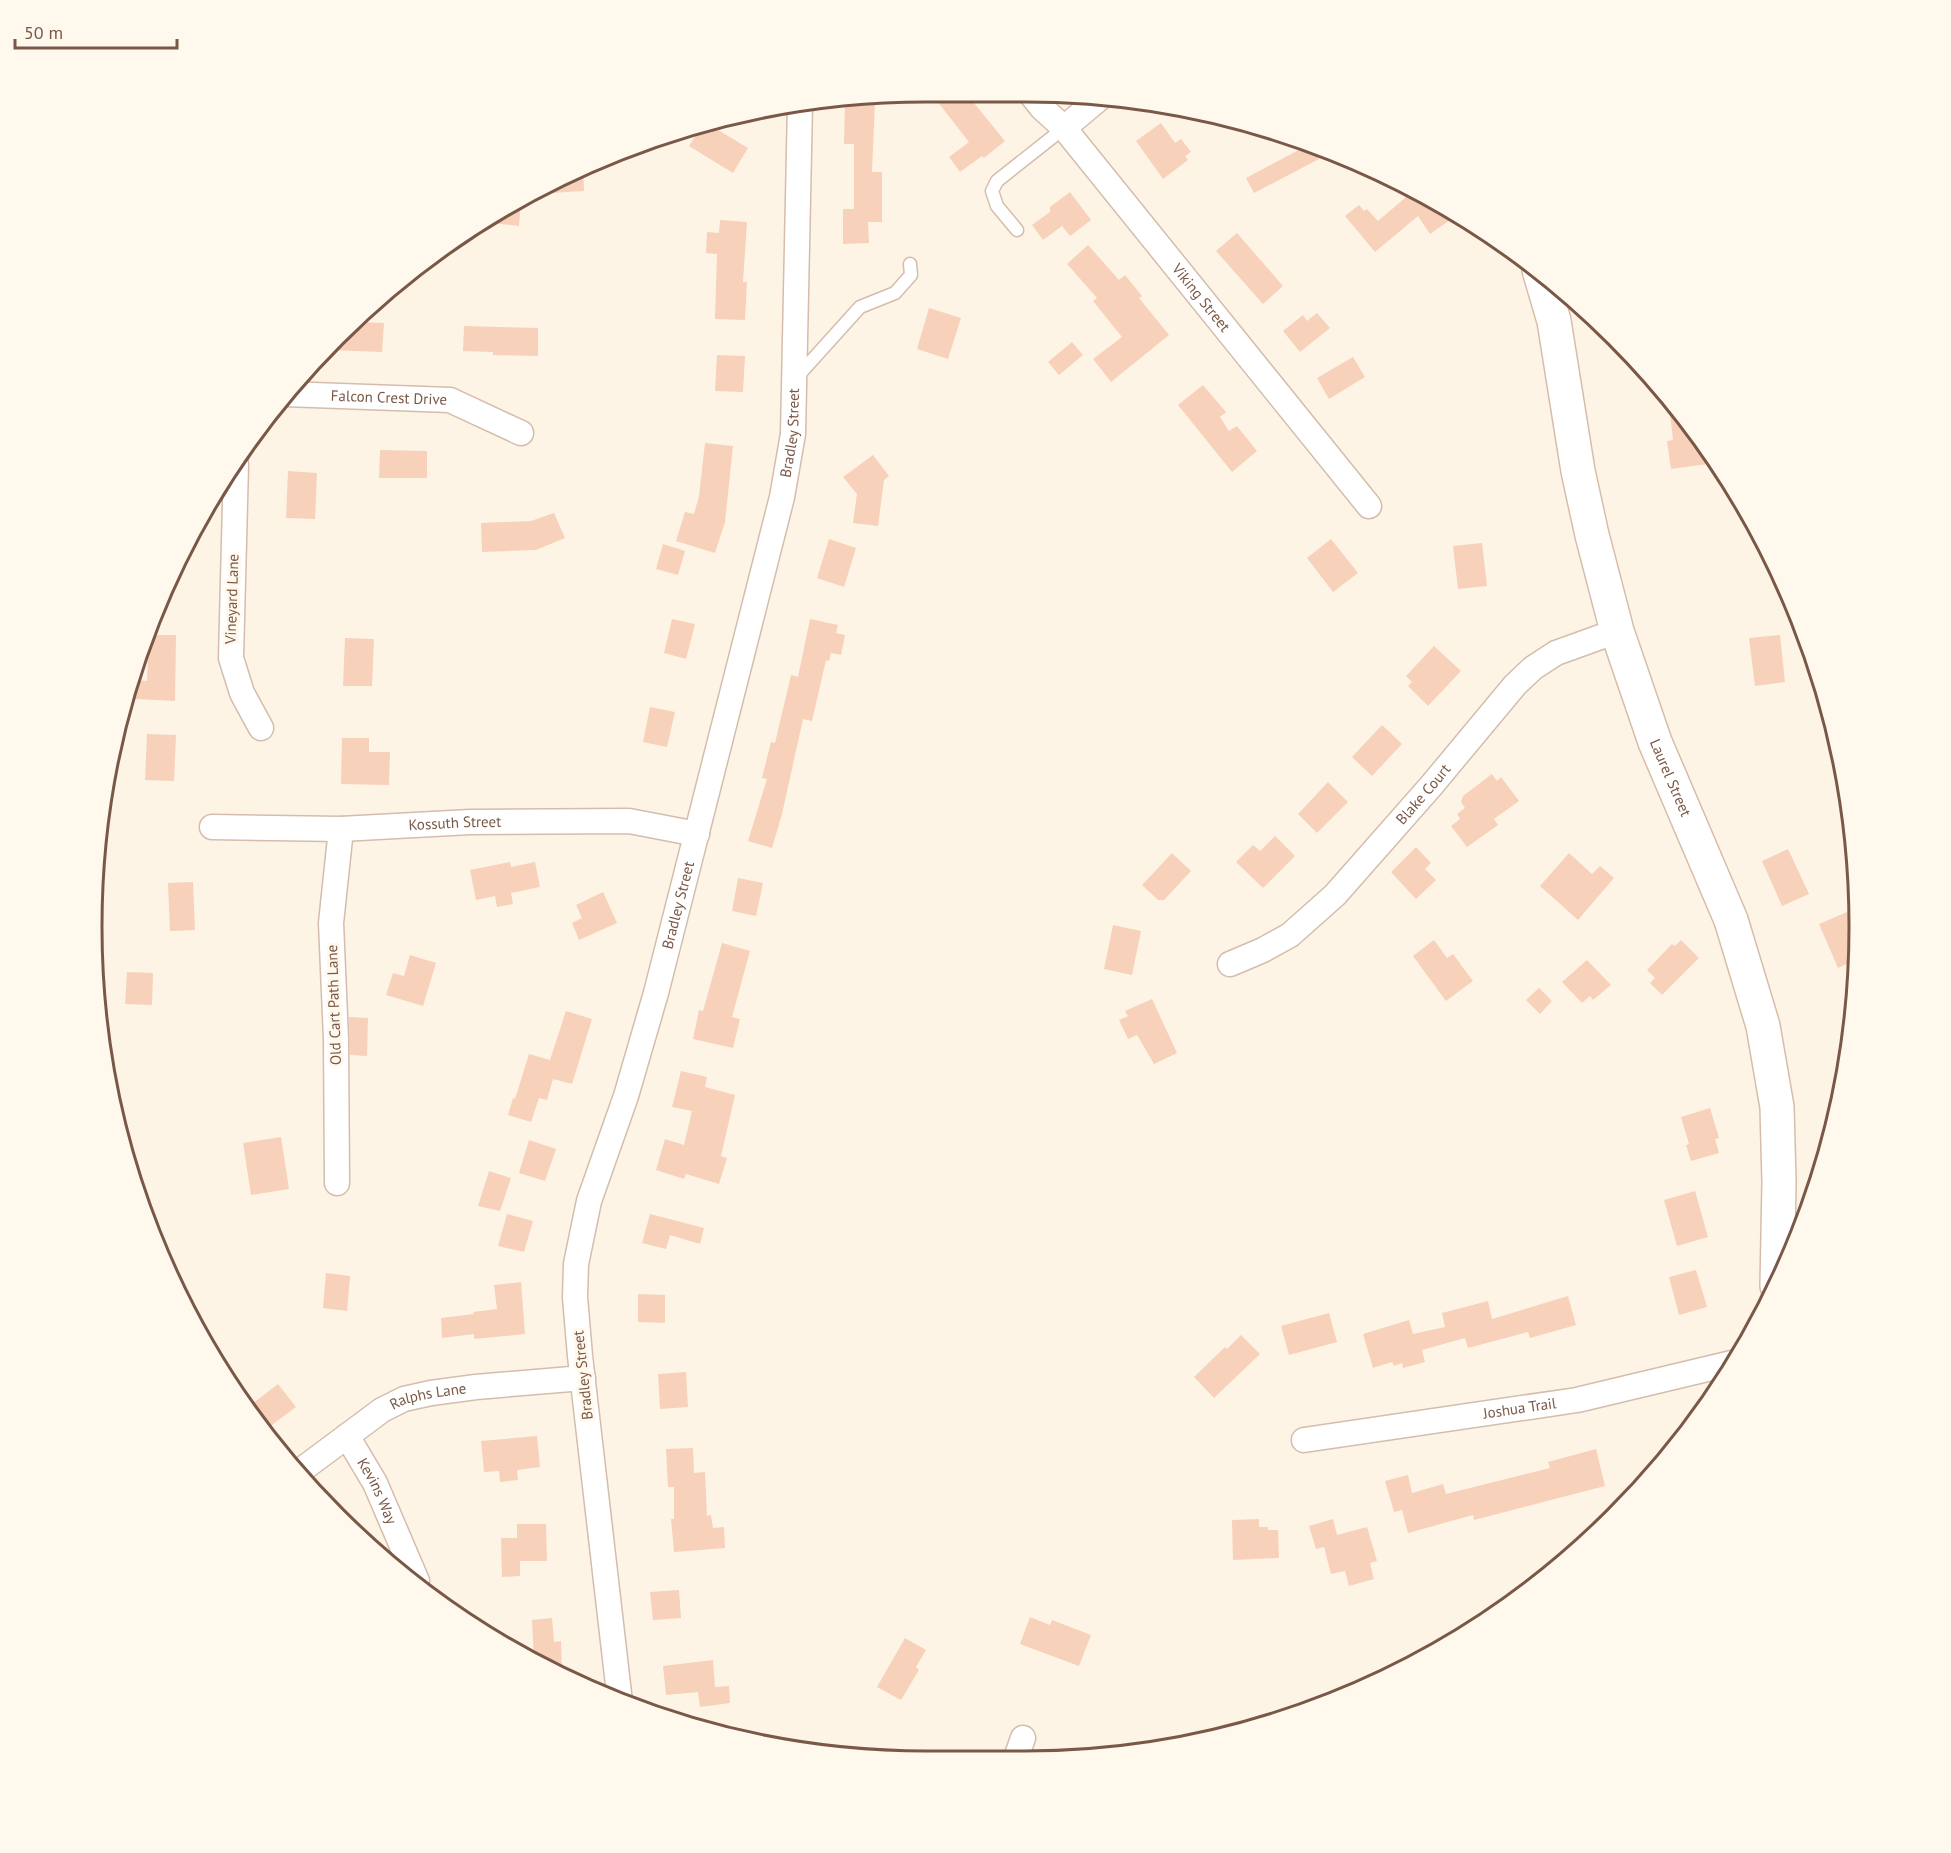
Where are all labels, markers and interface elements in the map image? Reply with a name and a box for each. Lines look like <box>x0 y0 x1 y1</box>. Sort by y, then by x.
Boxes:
scale bar <box>15 12 177 50</box>
text: 50 m <box>24 21 63 44</box>
street label: Viking Street <box>1167 259 1235 335</box>
street label: Falcon Crest Drive <box>330 386 447 409</box>
street label: Bradley Street <box>776 388 803 479</box>
street label: Vineyard Lane <box>220 553 243 645</box>
street label: Laurel Street <box>1646 736 1696 819</box>
street label: Blake Court <box>1392 760 1454 828</box>
street label: Kossuth Street <box>408 812 501 834</box>
street label: Bradley Street <box>658 859 698 951</box>
street label: Old Cart Path Lane <box>322 945 345 1066</box>
street label: Bradley Street <box>568 1329 597 1421</box>
street label: Ralphs Lane <box>386 1378 467 1414</box>
street label: Joshua Trail <box>1481 1393 1558 1423</box>
street label: Kevins Way <box>353 1454 402 1527</box>

